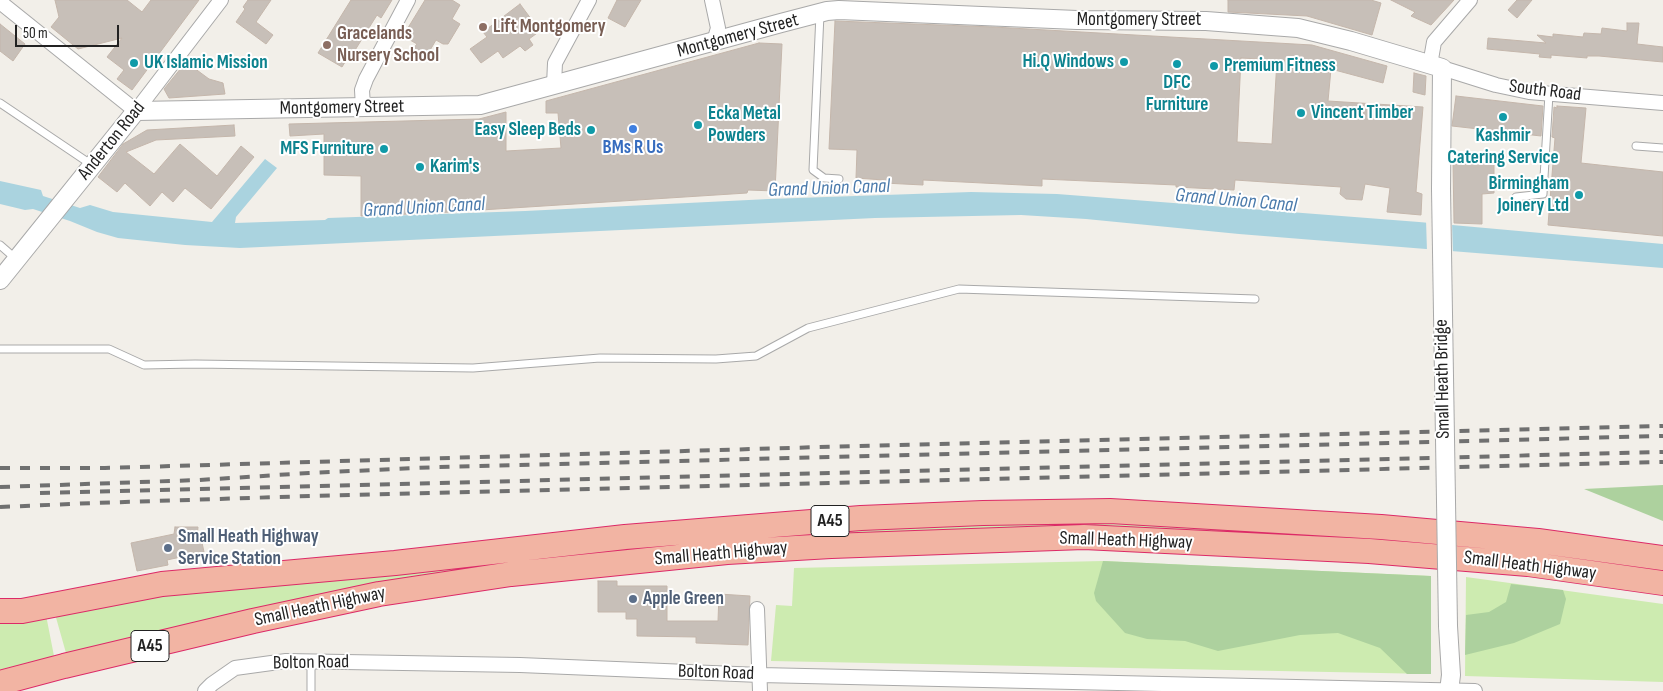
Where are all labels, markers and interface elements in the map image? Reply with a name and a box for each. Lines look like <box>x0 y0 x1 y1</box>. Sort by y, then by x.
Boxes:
street label: Montgomery Street <box>675 9 801 63</box>
street label: Montgomery Street <box>1077 9 1201 31</box>
scale bar <box>18 15 121 47</box>
place label: Lift Montgomery <box>493 16 606 38</box>
marker: Lift Montgomery <box>477 21 489 33</box>
place label: Gracelands Nursery School <box>337 23 439 67</box>
text: 50 m <box>23 24 48 43</box>
marker: Gracelands Nursery School <box>321 39 333 51</box>
place label: Hi.Q Windows <box>1022 51 1114 73</box>
place label: UK Islamic Mission <box>144 52 268 74</box>
place label: Premium Fitness <box>1224 55 1336 77</box>
marker: Hi.Q Windows <box>1118 56 1130 68</box>
marker: UK Islamic Mission <box>128 57 140 69</box>
marker: DFC Furniture <box>1171 58 1183 70</box>
marker: Premium Fitness <box>1208 60 1220 72</box>
place label: DFC Furniture <box>1146 72 1208 116</box>
street label: South Road <box>1508 75 1582 107</box>
street label: Montgomery Street <box>280 96 404 120</box>
street label: Anderton Road <box>73 97 151 185</box>
place label: Vincent Timber <box>1311 102 1413 124</box>
place label: Ecka Metal Powders <box>708 103 781 147</box>
marker: Vincent Timber <box>1295 107 1307 119</box>
marker: Kashmir Catering Service <box>1497 111 1509 123</box>
place label: Easy Sleep Beds <box>474 119 581 141</box>
marker: Ecka Metal Powders <box>692 119 704 131</box>
marker: BMs R Us <box>627 123 639 135</box>
marker: Easy Sleep Beds <box>585 124 597 136</box>
place label: Kashmir Catering Service <box>1447 125 1559 169</box>
place label: BMs R Us <box>603 137 663 159</box>
place label: MFS Furniture <box>280 138 374 160</box>
marker: MFS Furniture <box>378 143 390 155</box>
place label: Karim's <box>430 156 479 178</box>
marker: Karim's <box>414 161 426 173</box>
place label: Birmingham Joinery Ltd <box>1489 173 1569 217</box>
water label: Grand Union Canal <box>768 175 890 203</box>
water label: Grand Union Canal <box>1174 184 1298 218</box>
marker: Birmingham Joinery Ltd <box>1573 189 1585 201</box>
water label: Grand Union Canal <box>362 193 486 223</box>
street label: Small Heath Bridge <box>1431 319 1455 439</box>
road number: A45 <box>811 506 849 536</box>
place label: Small Heath Highway Service Station <box>178 526 319 570</box>
street label: Small Heath Highway <box>1059 527 1193 555</box>
street label: Small Heath Highway <box>654 537 788 571</box>
marker: Small Heath Highway Service Station <box>162 542 174 554</box>
street label: Small Heath Highway <box>1463 547 1597 585</box>
street label: Small Heath Highway <box>253 582 387 632</box>
place label: Apple Green <box>643 588 724 610</box>
marker: Apple Green <box>627 593 639 605</box>
road number: A45 <box>131 630 169 661</box>
street label: Bolton Road <box>273 651 349 675</box>
street label: Bolton Road <box>678 660 754 686</box>

